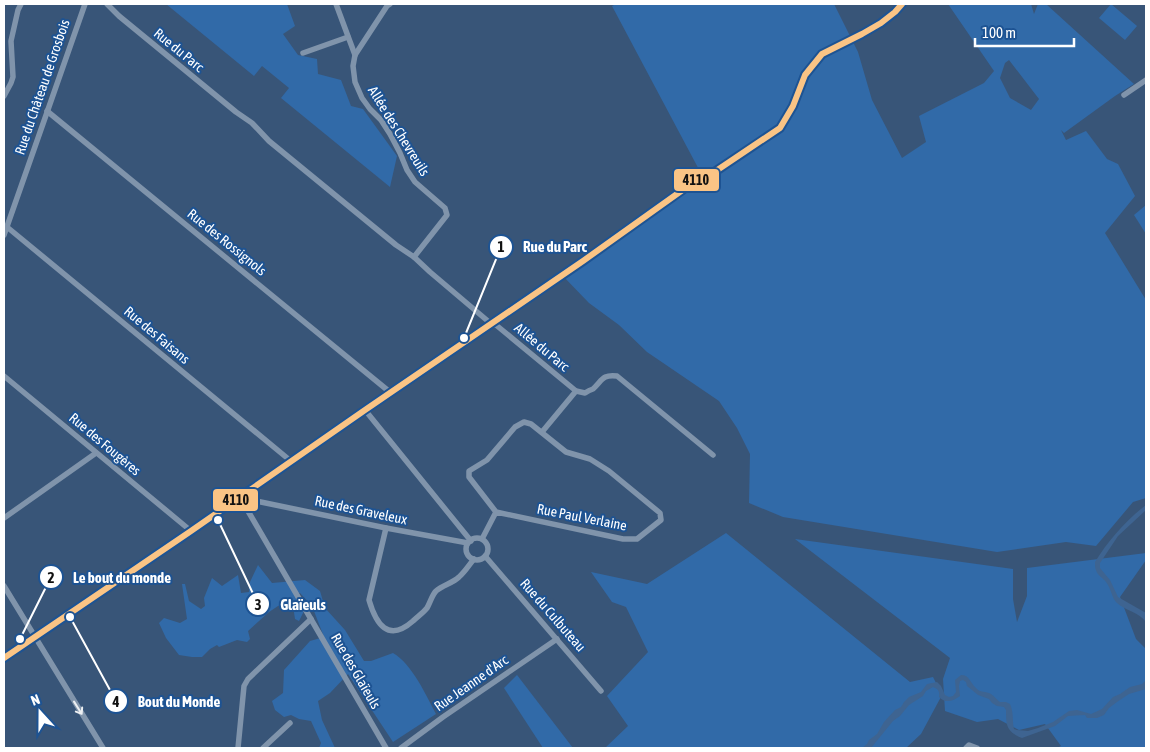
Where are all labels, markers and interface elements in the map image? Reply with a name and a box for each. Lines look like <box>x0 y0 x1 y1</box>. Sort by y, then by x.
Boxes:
scale bar <box>975 15 1074 47</box>
street label: Rue du Château de Grosbois <box>11 17 73 157</box>
text: 100 m <box>982 24 1016 41</box>
street label: Rue du Parc <box>151 25 208 76</box>
street label: Allée des Chevreuils <box>365 83 433 179</box>
line badge: 4110 <box>673 168 720 192</box>
text: 4110 <box>682 172 710 188</box>
street label: Rue des Rossignols <box>184 205 270 279</box>
callout: Rue du Parc <box>488 232 597 262</box>
text: 1 <box>497 238 505 255</box>
text: Rue du Parc <box>523 238 587 255</box>
street label: Rue des Faisans <box>121 303 193 367</box>
street label: Allée du Parc <box>511 320 573 375</box>
street label: Rue des Fougères <box>66 410 144 478</box>
line badge: 4110 <box>212 488 259 512</box>
text: 4110 <box>222 492 250 508</box>
street label: Rue des Graveleux <box>313 492 409 528</box>
street label: Rue Paul Verlaine <box>536 500 628 534</box>
callout: Le bout du monde <box>38 562 181 592</box>
text: 2 <box>47 569 55 586</box>
text: Le bout du monde <box>73 569 171 586</box>
street label: Rue du Culbuteau <box>517 575 589 655</box>
callout: Glaïeuls <box>245 589 336 619</box>
text: 3 <box>254 596 262 613</box>
text: Glaïeuls <box>280 596 327 613</box>
street label: Rue des Glaïeuls <box>328 630 384 712</box>
street label: Rue Jeanne d'Arc <box>431 651 512 714</box>
callout: Bout du Monde <box>103 686 231 716</box>
north arrow <box>15 687 65 737</box>
text: N <box>29 691 42 709</box>
text: 4 <box>111 693 120 710</box>
text: Bout du Monde <box>138 693 220 710</box>
one-way arrow <box>73 700 83 714</box>

